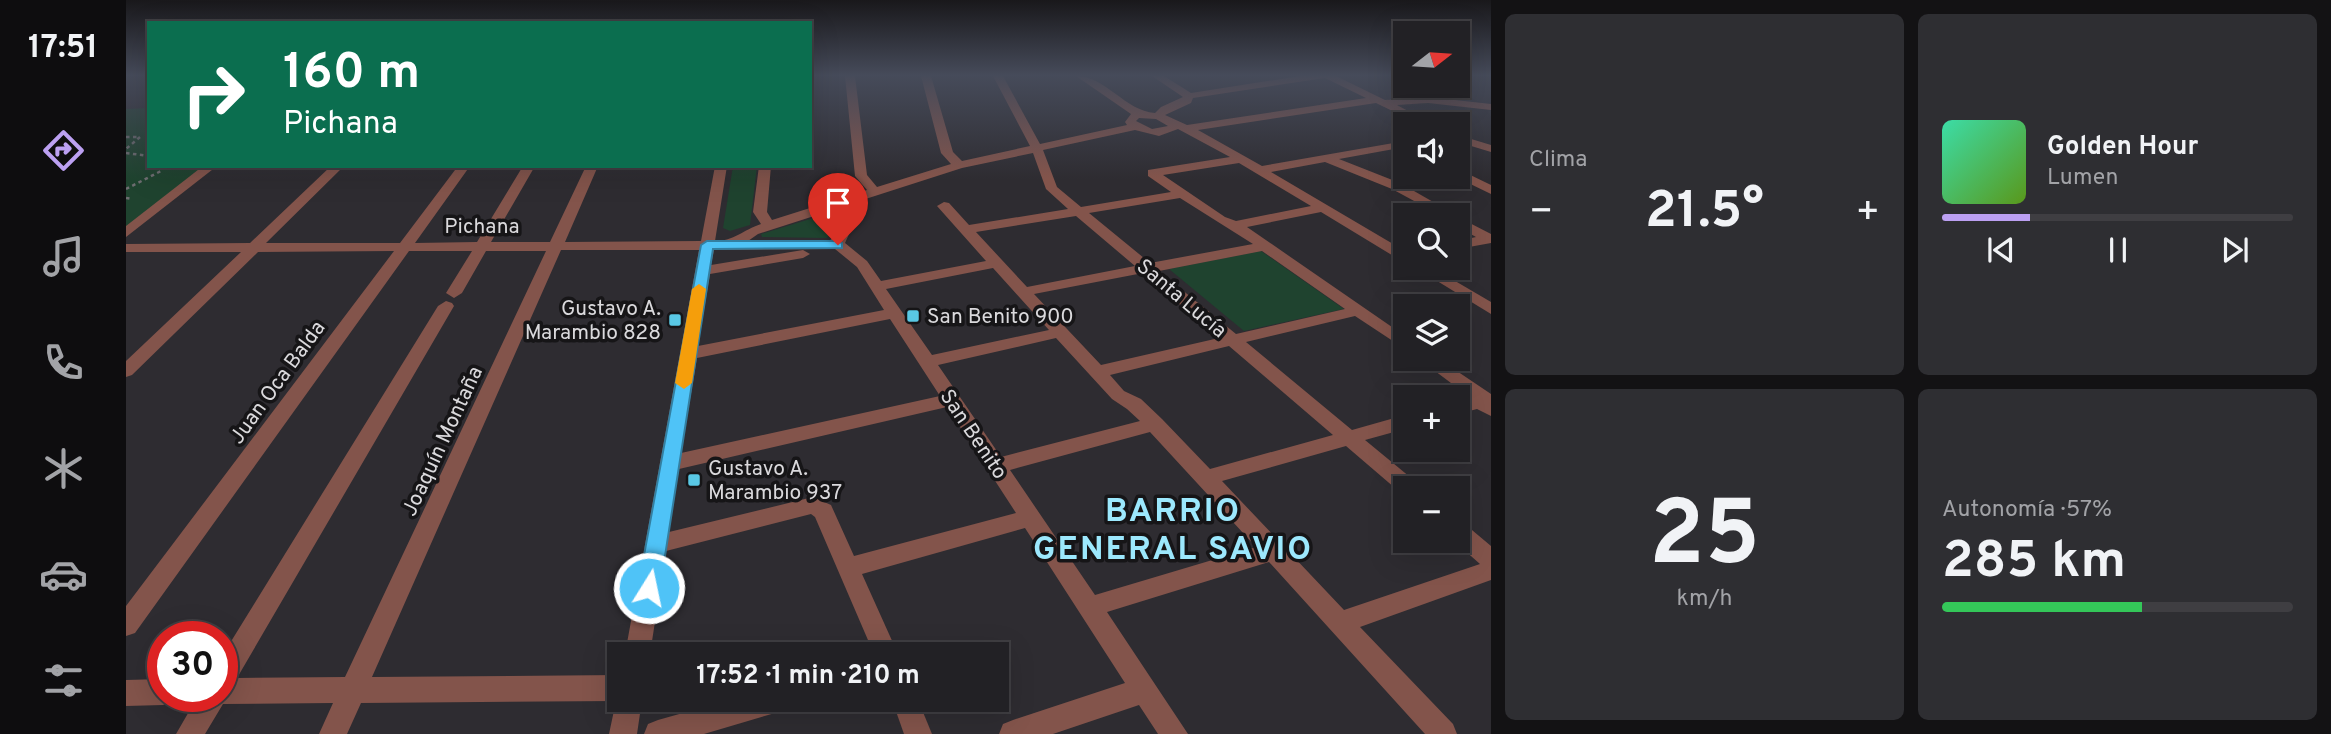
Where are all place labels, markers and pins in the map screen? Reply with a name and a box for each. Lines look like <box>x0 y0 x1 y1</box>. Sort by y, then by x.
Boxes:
pin <box>808 173 868 245</box>
place label: Gustavo A. Marambio 828 <box>525 296 661 347</box>
place label: San Benito 900 <box>927 304 1074 331</box>
marker: San Benito 900 <box>905 308 921 324</box>
marker: Gustavo A. Marambio 828 <box>667 312 683 328</box>
place label: Gustavo A. Marambio 937 <box>708 456 842 507</box>
marker: Gustavo A. Marambio 937 <box>686 472 702 488</box>

